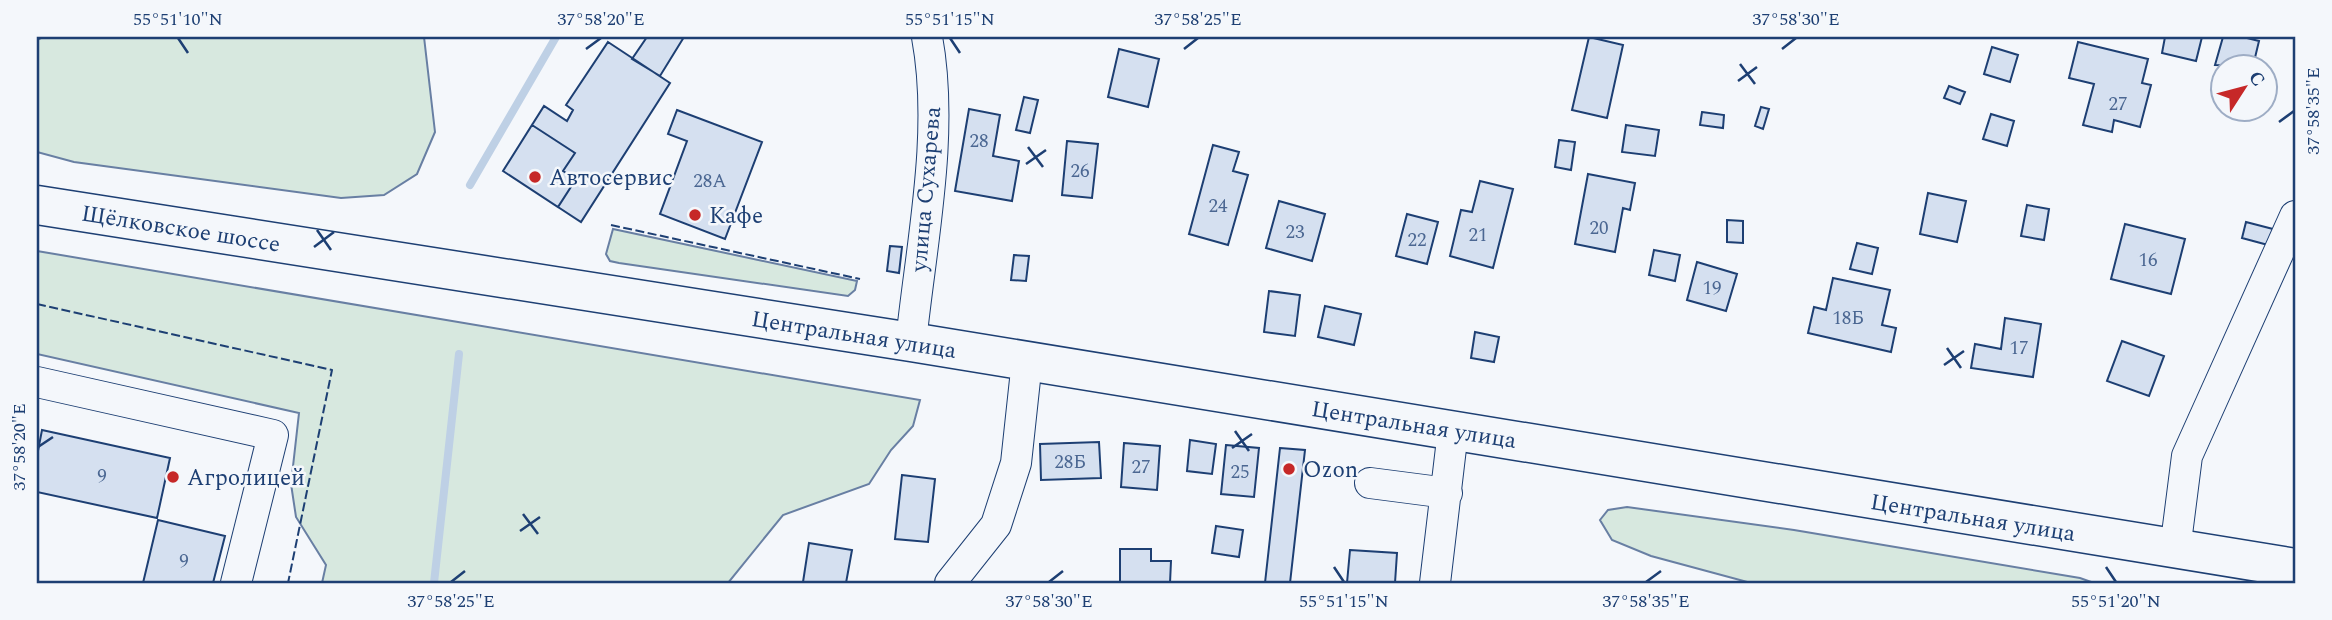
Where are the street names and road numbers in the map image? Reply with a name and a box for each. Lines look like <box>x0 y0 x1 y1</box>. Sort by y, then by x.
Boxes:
street label: улица Сухарева <box>902 105 951 274</box>
street label: Щёлковское шоссе <box>79 196 283 262</box>
street label: Центральная улица <box>749 302 959 369</box>
street label: Центральная улица <box>1309 392 1519 459</box>
street label: Центральная улица <box>1868 485 2078 552</box>

